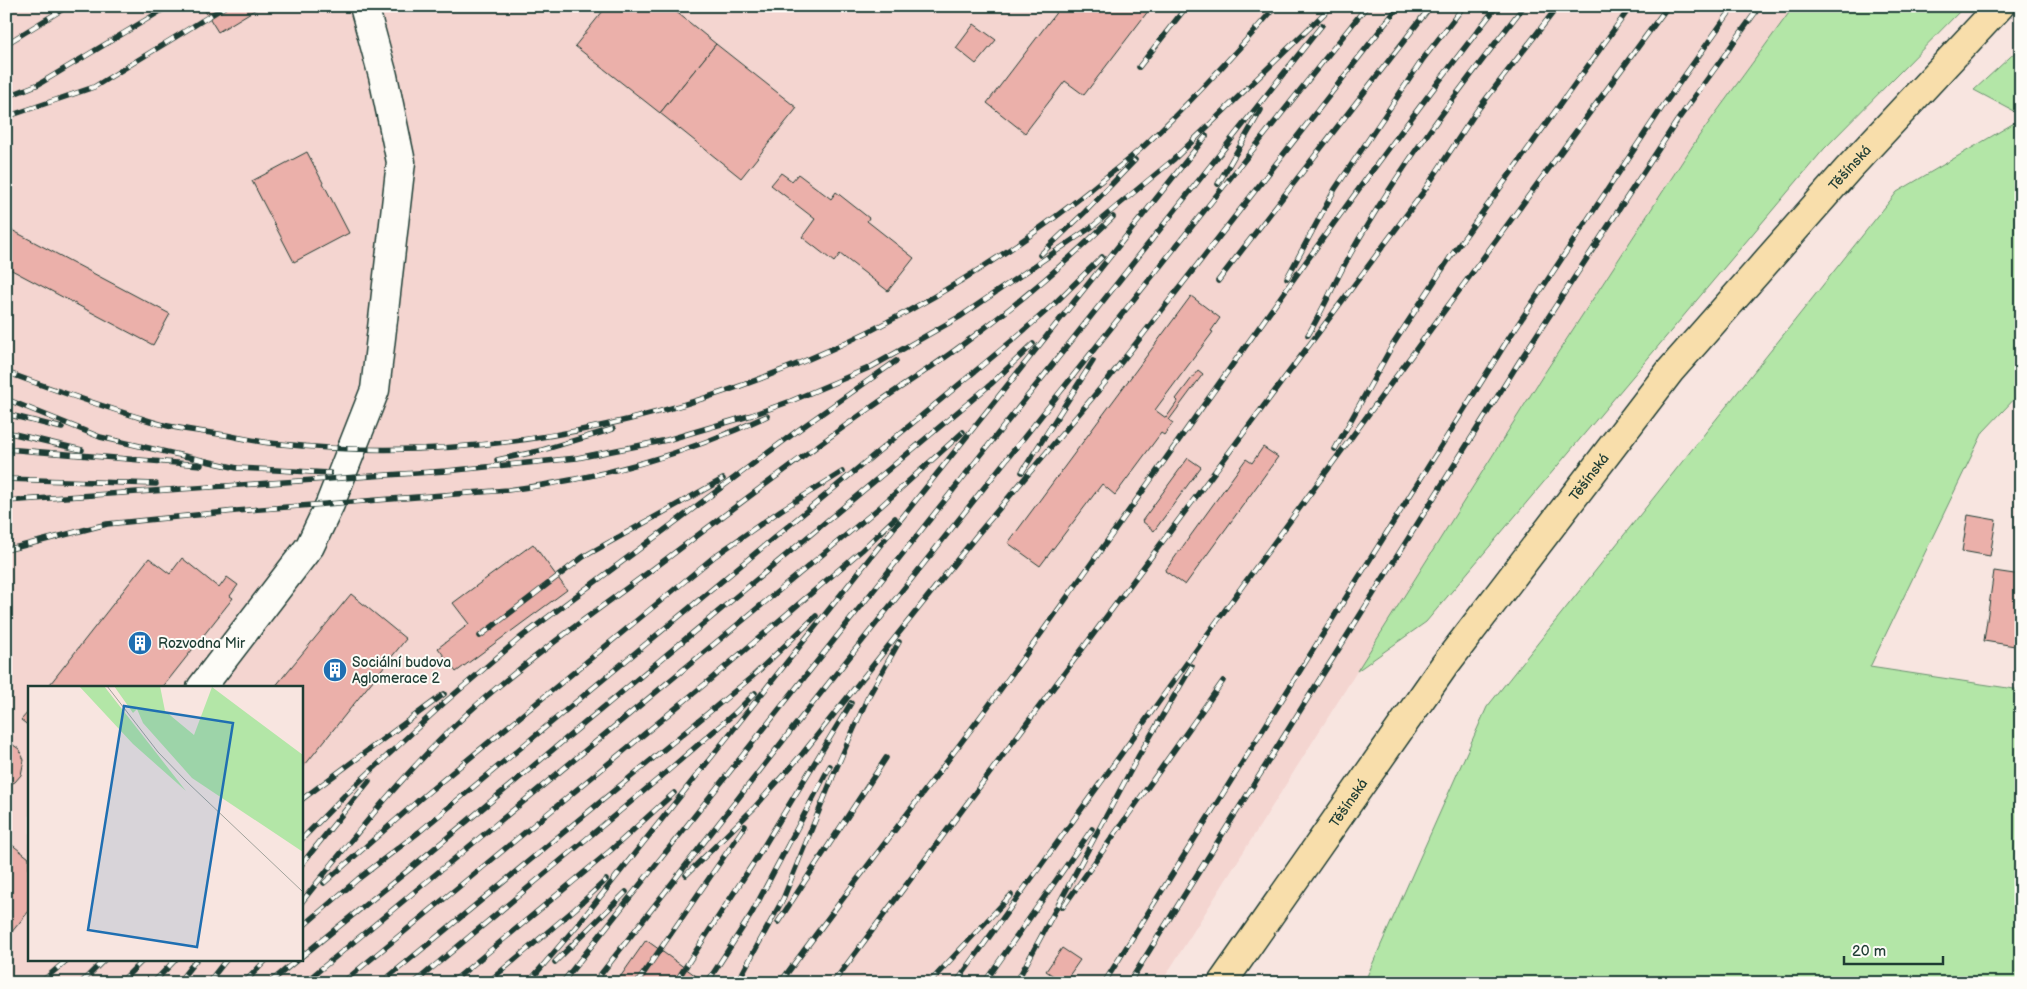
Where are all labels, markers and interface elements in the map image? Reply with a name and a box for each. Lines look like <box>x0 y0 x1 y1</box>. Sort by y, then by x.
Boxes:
street label: Těšínská <box>1825 142 1875 194</box>
street label: Těšínská <box>1566 450 1613 504</box>
building icon: Rozvodna Mir <box>127 630 153 656</box>
place label: Rozvodna Mir <box>158 635 246 652</box>
place label: Sociální budova Aglomerace 2 <box>352 654 451 687</box>
building icon: Sociální budova Aglomerace 2 <box>322 657 348 683</box>
inset map <box>28 686 302 962</box>
street label: Těšínská <box>1326 776 1371 831</box>
scale bar <box>1844 934 1943 966</box>
text: 20 m <box>1852 942 1886 961</box>

